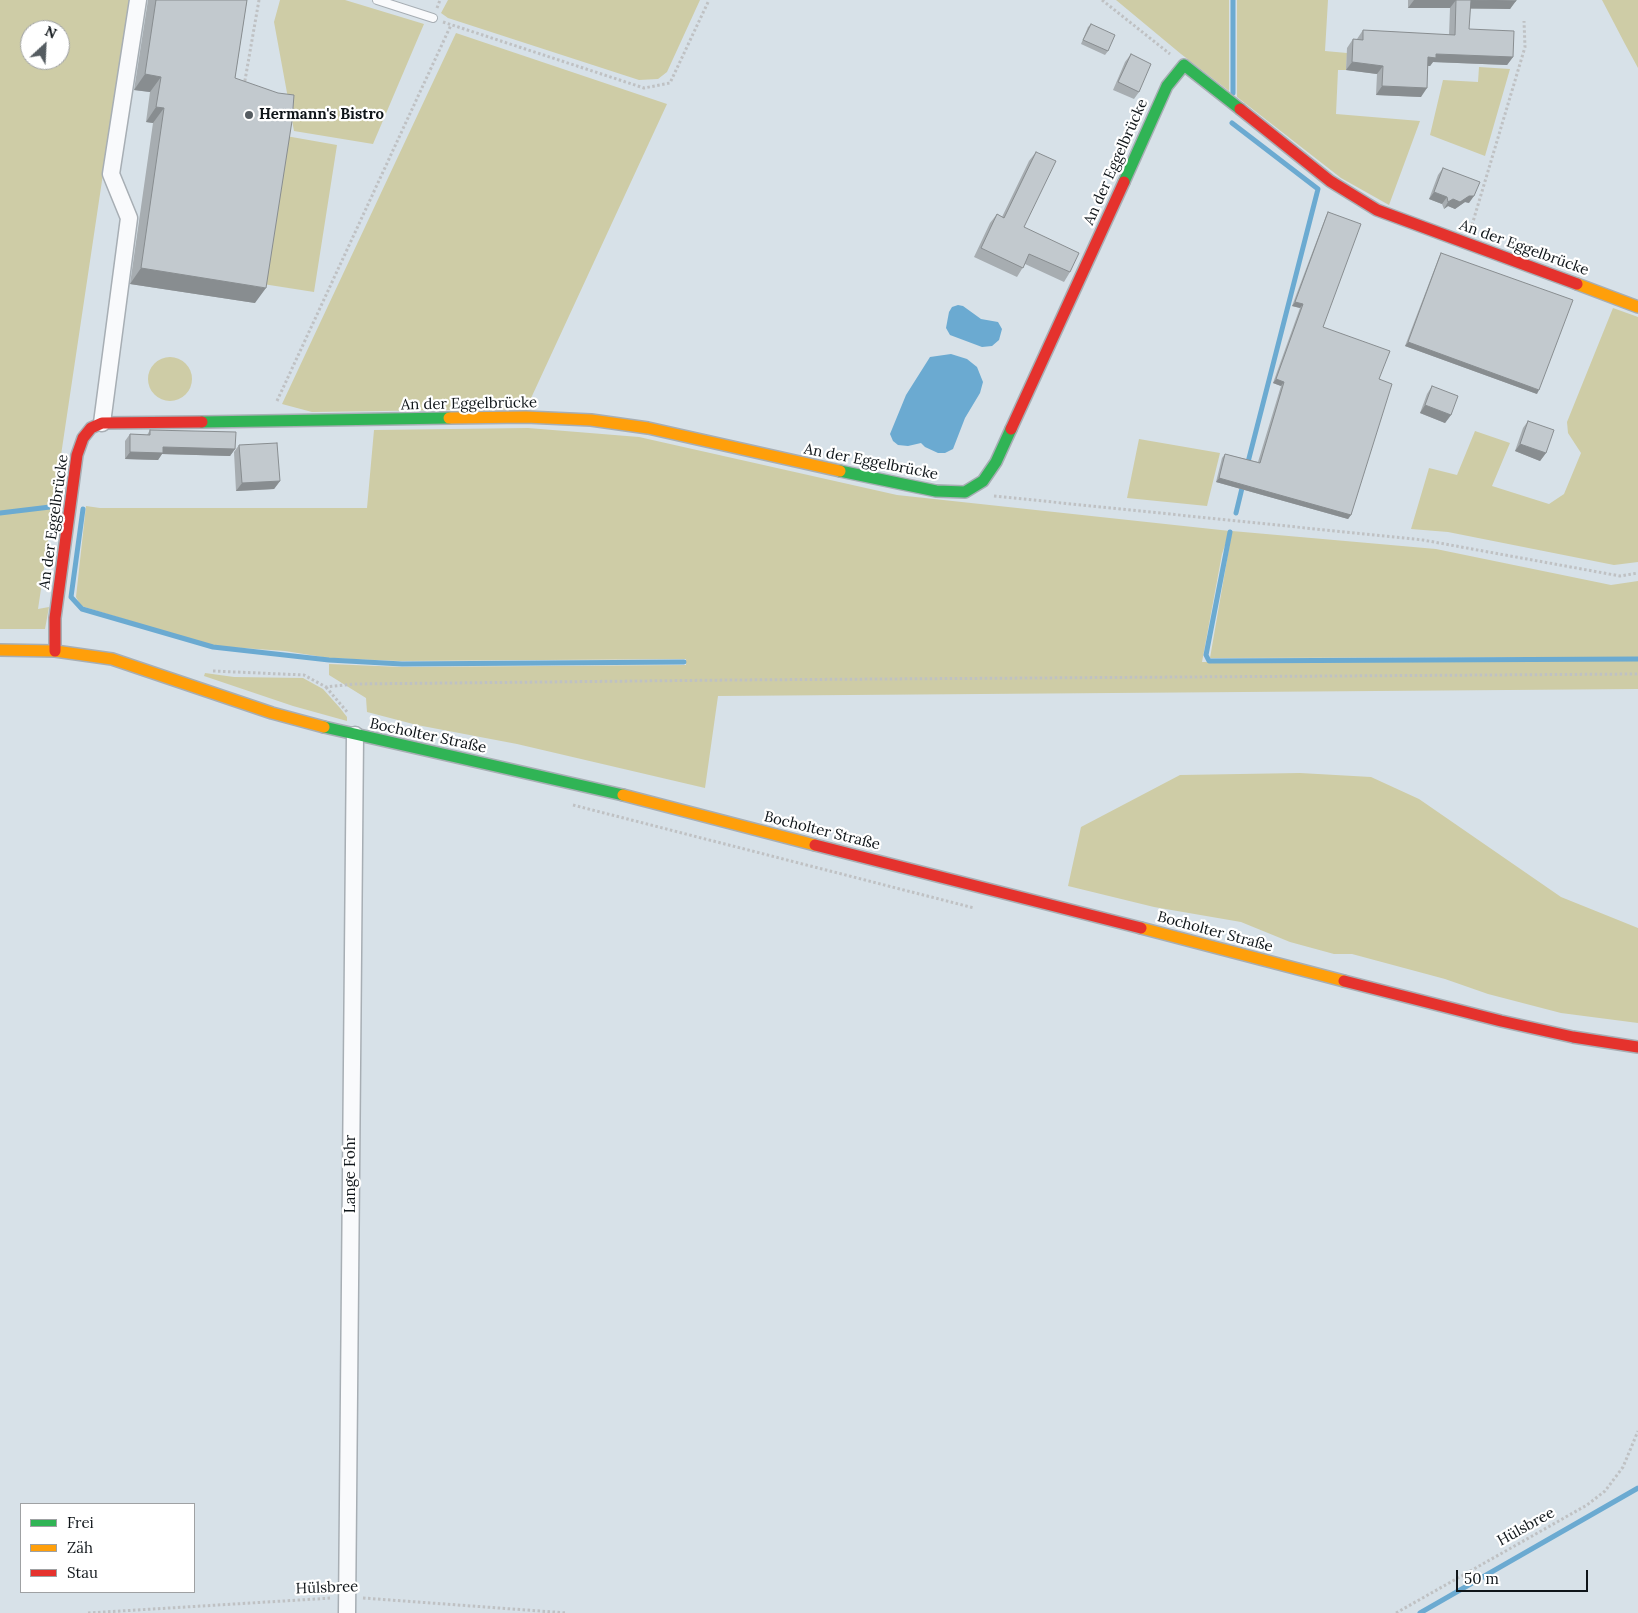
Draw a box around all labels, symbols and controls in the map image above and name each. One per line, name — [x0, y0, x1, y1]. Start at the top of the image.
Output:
north arrow — [20, 20, 70, 70]
text: N — [42, 22, 60, 43]
street label: An der Eggelbrücke — [1080, 96, 1152, 228]
place label: Hermann's Bistro — [259, 106, 384, 124]
marker: Hermann's Bistro — [243, 109, 255, 121]
street label: An der Eggelbrücke — [1457, 216, 1591, 280]
street label: An der Eggelbrücke — [401, 394, 537, 414]
street label: An der Eggelbrücke — [802, 440, 940, 484]
street label: An der Eggelbrücke — [36, 453, 72, 591]
street label: Bocholter Straße — [368, 715, 488, 757]
street label: Bocholter Straße — [762, 808, 882, 854]
street label: Bocholter Straße — [1155, 908, 1275, 956]
street label: Lange Fohr — [342, 1135, 360, 1213]
legend — [20, 1503, 195, 1593]
street label: Hülsbree — [1494, 1504, 1558, 1550]
text: Frei — [67, 1513, 94, 1532]
text: Zäh — [67, 1538, 93, 1557]
scale bar — [1458, 1560, 1590, 1592]
text: Stau — [67, 1563, 98, 1582]
text: 50 m — [1464, 1569, 1499, 1588]
street label: Hülsbree — [295, 1578, 359, 1598]

